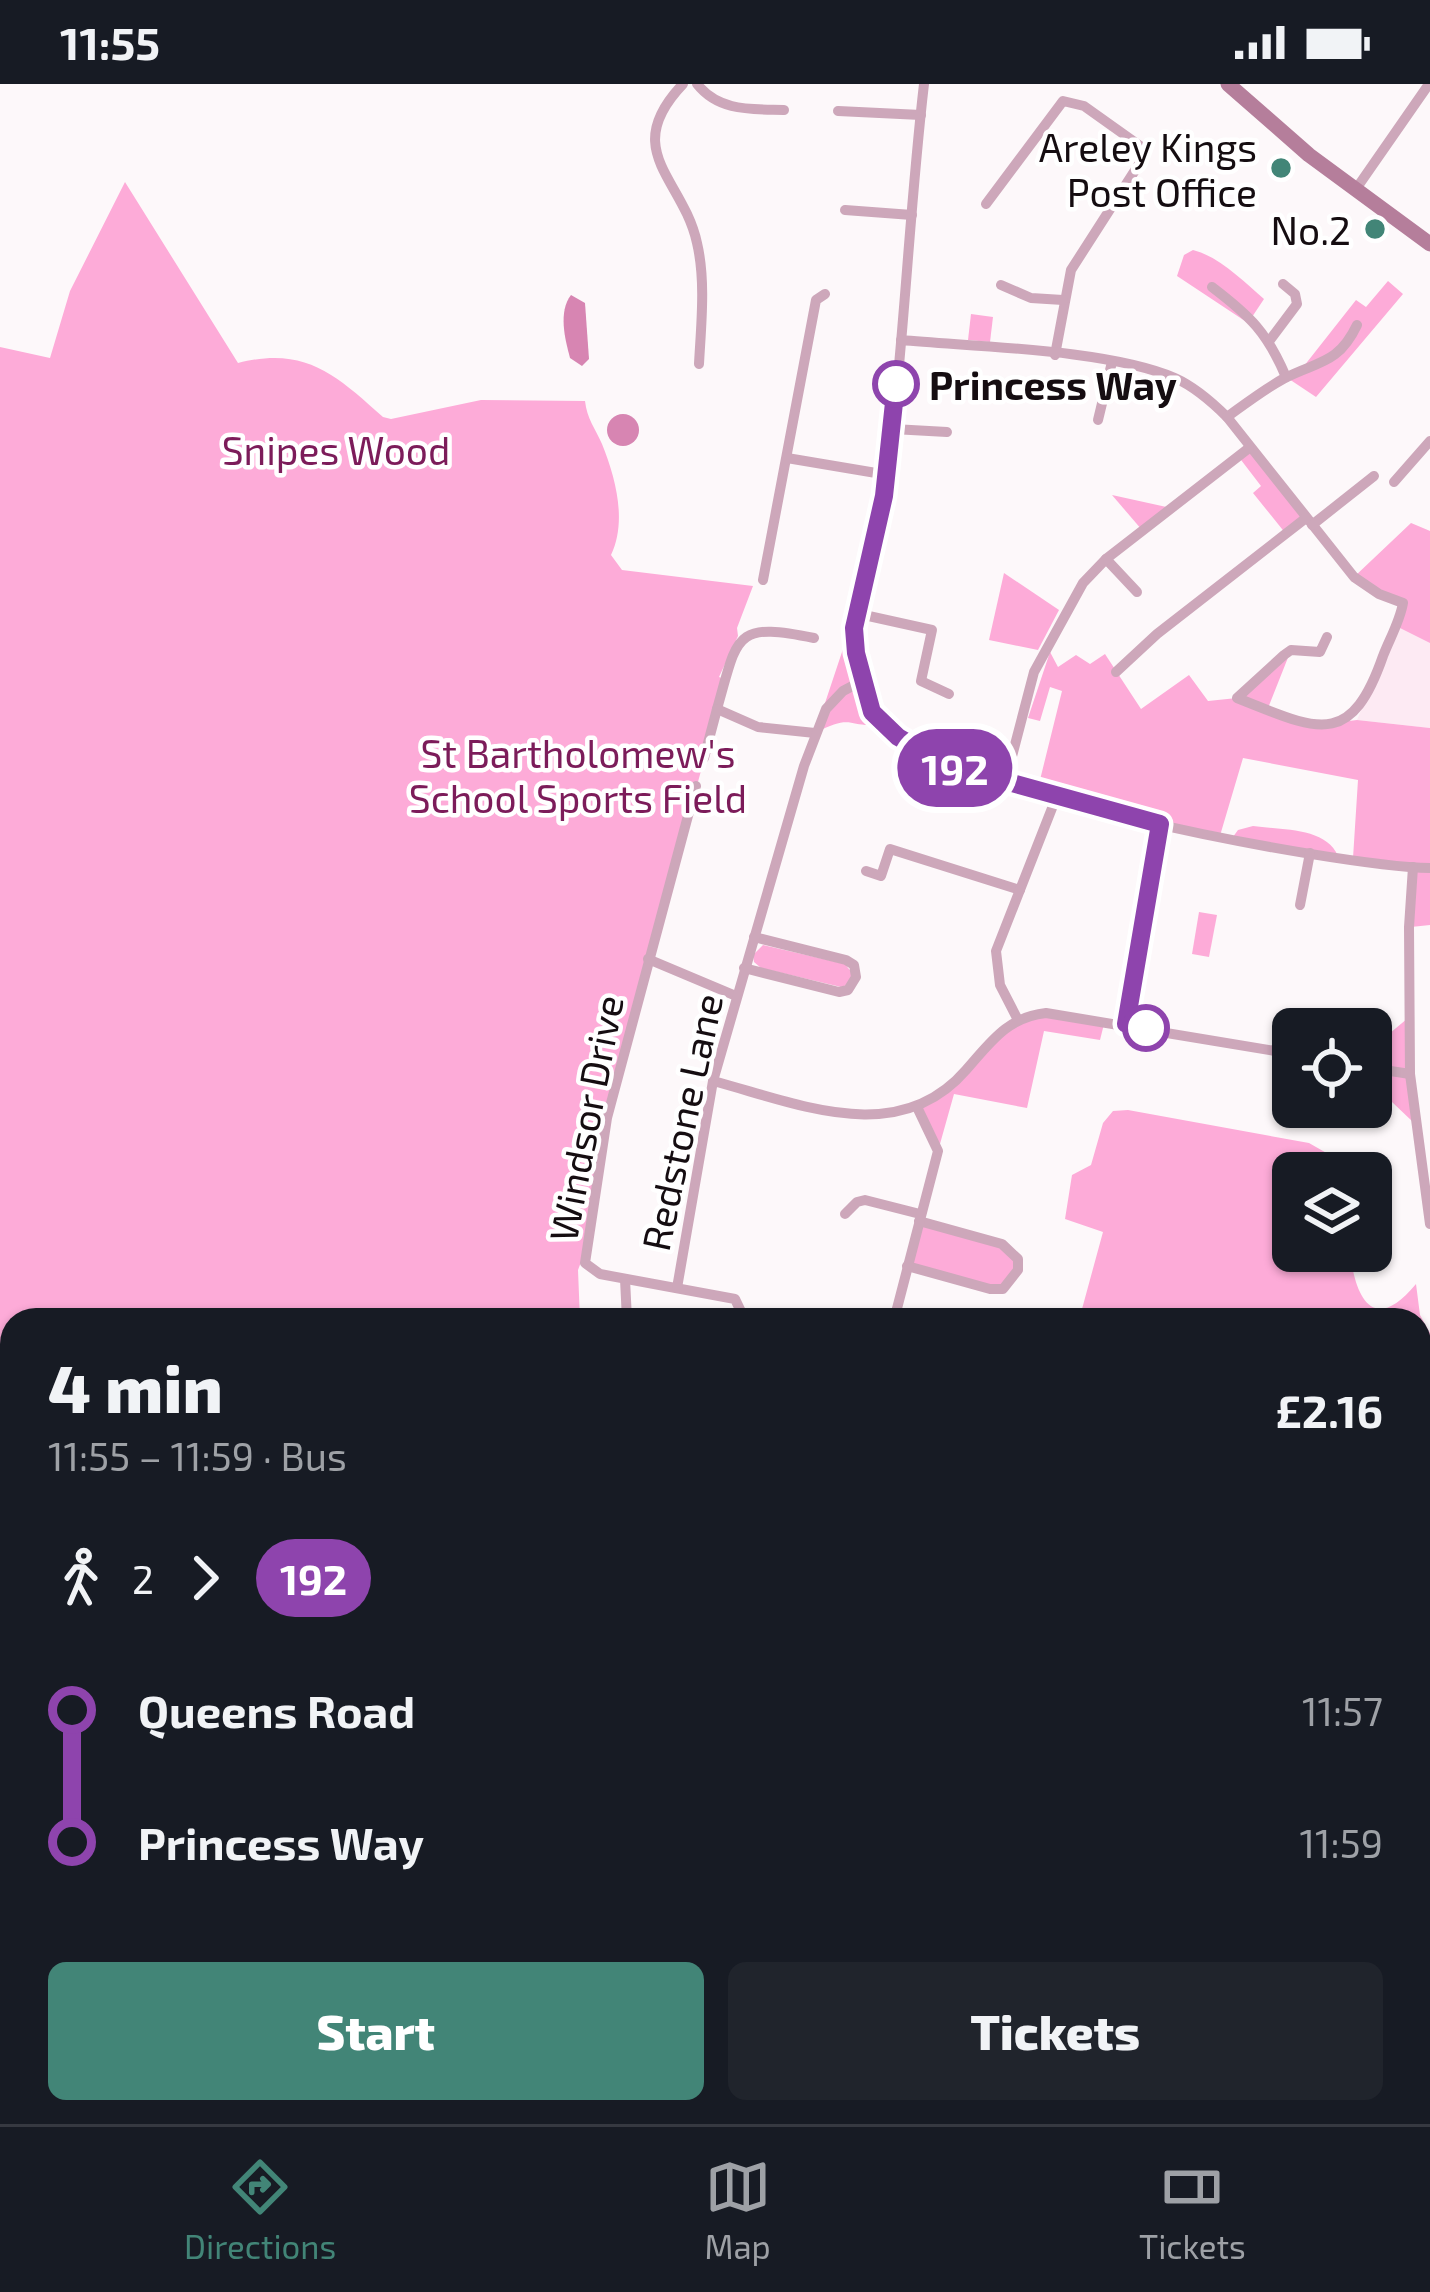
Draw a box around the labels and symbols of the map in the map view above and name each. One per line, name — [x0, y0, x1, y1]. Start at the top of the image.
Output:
place label: Areley Kings Post Office — [1039, 123, 1257, 215]
marker: Areley Kings Post Office — [1268, 155, 1294, 181]
place label: No.2 — [1271, 206, 1351, 253]
marker: No.2 — [1362, 216, 1388, 242]
place label: Princess Way — [929, 361, 1177, 409]
marker: Princess Way — [874, 362, 918, 406]
park label: Snipes Wood — [222, 426, 450, 473]
park label: St Bartholomew's School Sports Field — [409, 729, 747, 821]
line badge: 192 — [886, 729, 1024, 807]
street label: Redstone Lane — [631, 989, 731, 1255]
street label: Windsor Drive — [538, 991, 632, 1245]
unlabelled marker — [1124, 1006, 1168, 1050]

